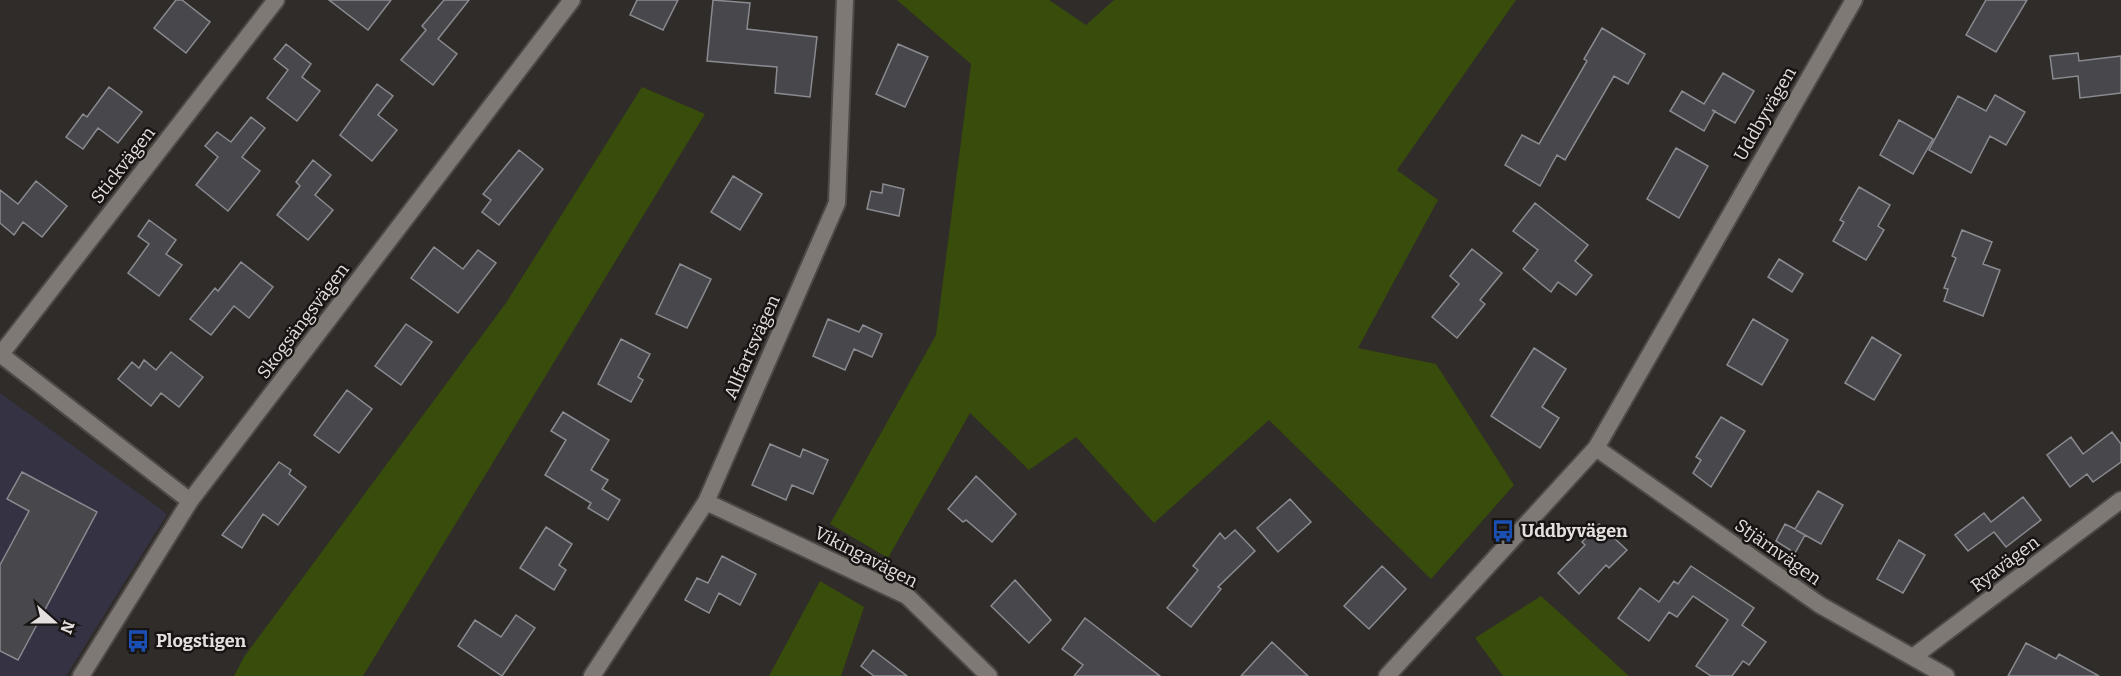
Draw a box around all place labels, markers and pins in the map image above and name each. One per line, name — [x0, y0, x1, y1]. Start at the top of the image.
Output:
bus stop icon: Uddbyvägen — [1490, 518, 1516, 544]
place label: Uddbyvägen — [1521, 520, 1628, 542]
bus stop icon: Plogstigen — [125, 628, 151, 654]
place label: Plogstigen — [156, 630, 247, 652]

